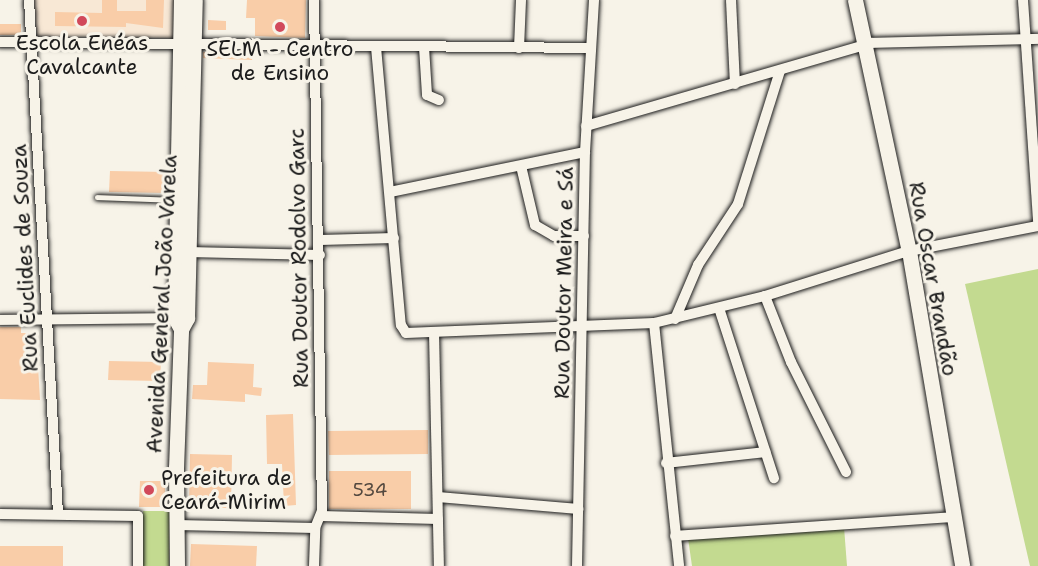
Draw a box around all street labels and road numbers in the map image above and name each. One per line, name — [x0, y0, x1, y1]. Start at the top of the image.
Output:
street label: Rua Doutor Rodolvo Garc — [284, 128, 314, 388]
street label: Rua Euclides de Souza — [6, 144, 44, 372]
street label: Avenida General João Varela — [142, 154, 182, 454]
street label: Rua Doutor Meira e Sá — [549, 167, 579, 399]
street label: Rua Oscar Brandão — [904, 180, 962, 378]

